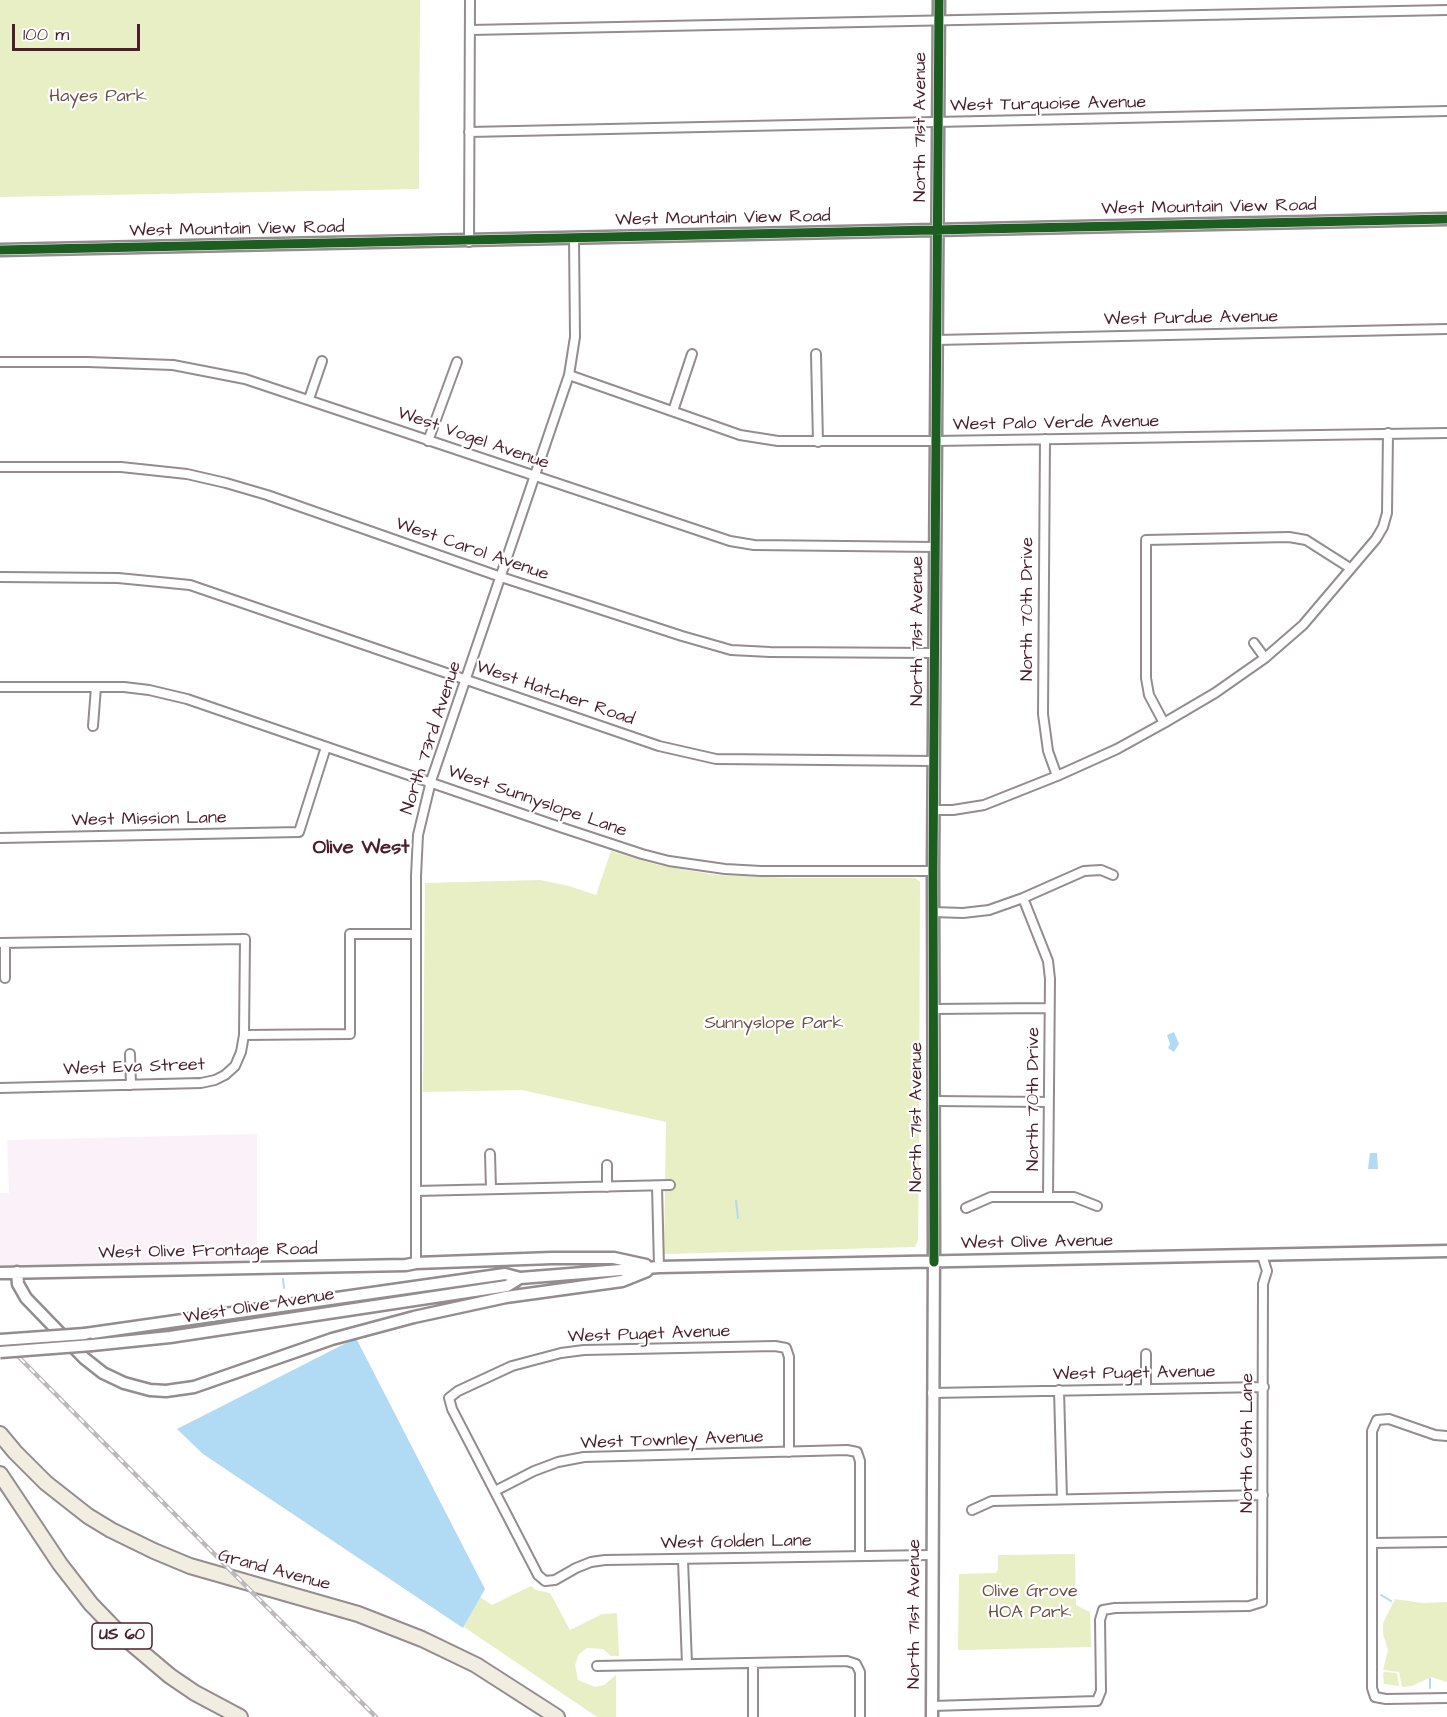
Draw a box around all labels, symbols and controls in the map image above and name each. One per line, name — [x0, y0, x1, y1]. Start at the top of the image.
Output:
scale bar — [15, 12, 142, 50]
text: 100 m — [23, 22, 69, 47]
street label: North 71st Avenue — [910, 52, 932, 202]
park label: Hayes Park — [49, 86, 147, 108]
street label: West Turquoise Avenue — [950, 92, 1146, 118]
street label: West Mountain View Road — [1101, 195, 1317, 221]
street label: West Mountain View Road — [615, 206, 831, 232]
street label: West Mountain View Road — [129, 217, 345, 243]
street label: West Purdue Avenue — [1104, 307, 1278, 331]
street label: West Vogel Avenue — [394, 403, 552, 475]
street label: West Palo Verde Avenue — [953, 411, 1159, 437]
street label: West Carol Avenue — [393, 514, 551, 586]
street label: North 70th Drive — [1017, 537, 1039, 681]
street label: North 71st Avenue — [907, 556, 929, 706]
street label: West Hatcher Road — [473, 657, 637, 731]
street label: North 73rd Avenue — [397, 659, 467, 817]
street label: West Sunnyslope Lane — [445, 761, 629, 843]
street label: West Mission Lane — [71, 808, 227, 832]
district label: Olive West — [313, 837, 409, 861]
park label: Sunnyslope Park — [704, 1013, 844, 1035]
street label: North 70th Drive — [1023, 1027, 1045, 1171]
street label: North 71st Avenue — [906, 1042, 928, 1192]
street label: West Eva Street — [63, 1055, 205, 1081]
street label: West Olive Avenue — [961, 1231, 1113, 1255]
street label: West Olive Frontage Road — [98, 1239, 318, 1265]
street label: West Olive Avenue — [182, 1284, 336, 1330]
street label: West Puget Avenue — [567, 1321, 731, 1349]
street label: West Puget Avenue — [1052, 1362, 1216, 1386]
street label: North 69th Lane — [1237, 1373, 1259, 1513]
street label: West Townley Avenue — [580, 1427, 764, 1455]
street label: West Golden Lane — [660, 1531, 812, 1555]
street label: North 71st Avenue — [904, 1539, 926, 1689]
street label: Grand Avenue — [215, 1546, 333, 1596]
park label: Olive Grove HOA Park — [982, 1581, 1078, 1624]
road number: US 60 — [92, 1623, 152, 1649]

